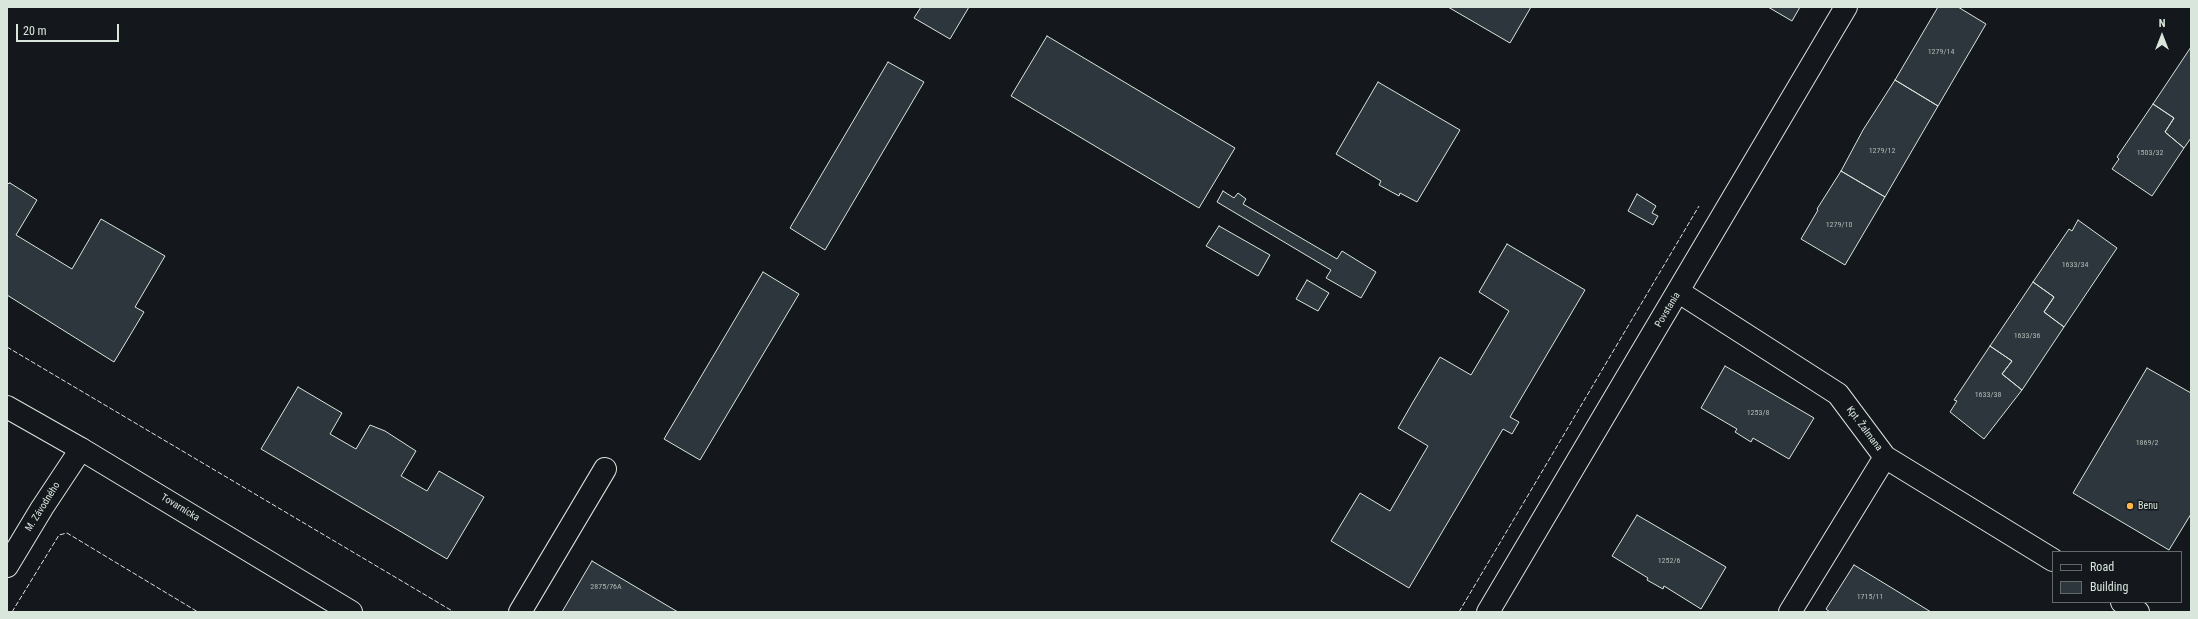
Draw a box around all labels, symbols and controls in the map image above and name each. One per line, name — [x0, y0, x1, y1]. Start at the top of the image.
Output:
scale bar — [18, 16, 121, 42]
north arrow — [2142, 16, 2182, 56]
text: N — [2159, 17, 2165, 30]
text: 20 m — [23, 24, 47, 38]
house number: 1279/14 — [1928, 47, 1954, 57]
house number: 1279/12 — [1869, 146, 1895, 156]
house number: 1503/32 — [2137, 148, 2163, 158]
house number: 1279/10 — [1826, 220, 1852, 230]
house number: 1633/34 — [2062, 260, 2088, 270]
street label: Povstania — [1653, 290, 1683, 330]
house number: 1633/36 — [2014, 331, 2040, 341]
house number: 1633/38 — [1975, 390, 2001, 400]
street label: Kpt. Žalmana — [1843, 404, 1885, 454]
house number: 1253/8 — [1747, 408, 1769, 418]
house number: 1869/2 — [2136, 438, 2158, 448]
street label: M. Závodného — [23, 480, 63, 534]
street label: Tovarnícka — [159, 492, 201, 524]
place label: Benu — [2138, 500, 2158, 512]
marker: Benu — [2125, 501, 2135, 511]
legend — [2052, 551, 2182, 603]
house number: 1252/6 — [1658, 556, 1680, 566]
text: Road — [2090, 560, 2114, 574]
text: Building — [2090, 580, 2128, 594]
house number: 2875/76A — [590, 582, 622, 592]
house number: 1715/11 — [1857, 592, 1883, 602]

